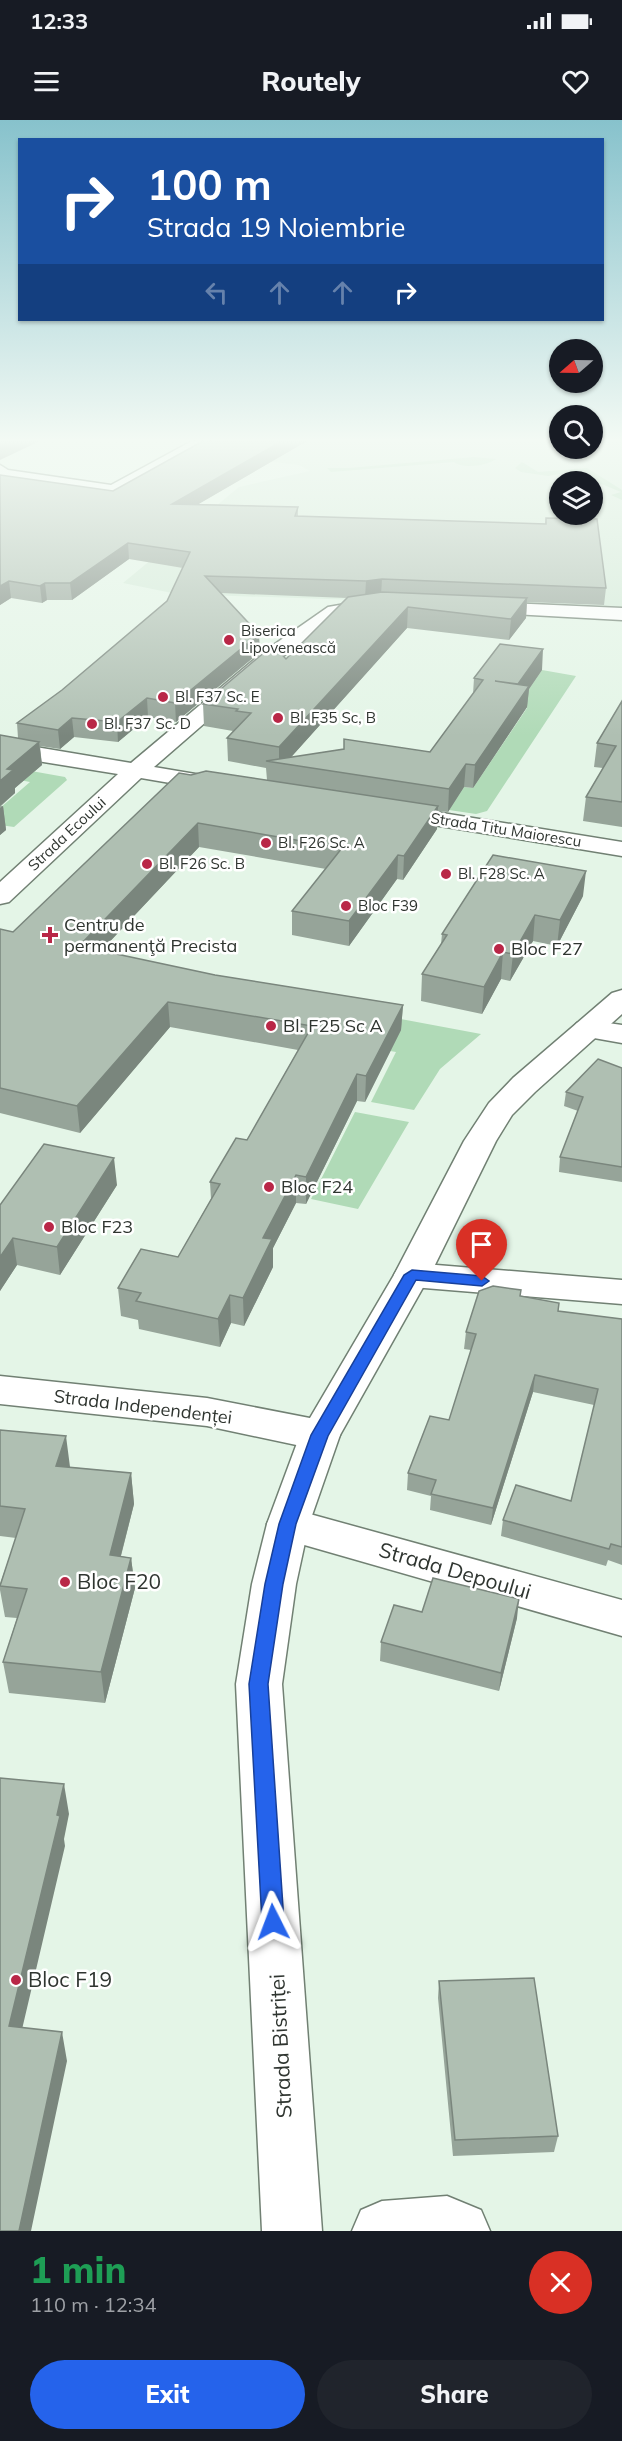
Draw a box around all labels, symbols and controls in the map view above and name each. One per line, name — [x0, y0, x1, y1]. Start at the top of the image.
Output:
text: 12:33 — [30, 7, 88, 35]
text: Routely — [261, 64, 361, 98]
icon: menu — [30, 65, 63, 98]
icon: heart — [559, 65, 592, 98]
text: 100 m — [147, 158, 272, 211]
icon: right — [48, 162, 126, 240]
text: Strada 19 Noiembrie — [147, 210, 406, 244]
icon: left — [200, 276, 233, 309]
icon: ahead — [263, 276, 296, 309]
icon: ahead — [326, 276, 359, 309]
icon: right — [389, 276, 422, 309]
north arrow — [549, 339, 603, 393]
map controls — [549, 339, 603, 525]
button: search — [549, 405, 603, 459]
button: layers — [549, 471, 603, 525]
place label: Biserica Lipovenească — [241, 621, 336, 657]
marker: Biserica Lipovenească — [222, 633, 236, 647]
place label: Bl. F37 Sc. E — [175, 687, 260, 706]
marker: Bl. F37 Sc. E — [156, 690, 170, 704]
place label: Bl. F35 Sc, B — [290, 708, 376, 727]
marker: Bl. F35 Sc, B — [271, 711, 285, 725]
place label: Bl. F37 Sc. D — [104, 714, 191, 733]
marker: Bl. F37 Sc. D — [85, 717, 99, 731]
street label: Strada Ecoului — [24, 793, 110, 875]
street label: Strada Titu Maiorescu — [429, 808, 583, 851]
place label: Bl. F26 Sc. A — [278, 833, 365, 852]
marker: Bl. F26 Sc. A — [259, 836, 273, 850]
place label: Bl. F26 Sc. B — [159, 854, 245, 873]
marker: Bl. F26 Sc. B — [140, 857, 154, 871]
place label: Bl. F28 Sc. A — [458, 864, 545, 883]
marker: Bl. F28 Sc. A — [439, 867, 453, 881]
place label: Bloc F39 — [358, 896, 418, 915]
marker: Bloc F39 — [339, 899, 353, 913]
place label: Centru de permanenţă Precista — [64, 913, 237, 957]
marker: Centru de permanenţă Precista — [41, 926, 59, 944]
place label: Bloc F27 — [511, 937, 583, 960]
marker: Bloc F27 — [492, 942, 506, 956]
place label: Bl. F25 Sc A — [283, 1014, 383, 1037]
marker: Bl. F25 Sc A — [264, 1019, 278, 1033]
place label: Bloc F24 — [281, 1175, 353, 1198]
marker: Bloc F24 — [262, 1180, 276, 1194]
place label: Bloc F23 — [61, 1215, 133, 1238]
pin — [456, 1219, 507, 1281]
marker: Bloc F23 — [42, 1220, 56, 1234]
icon: arrive — [465, 1228, 498, 1261]
street label: Strada Independenței — [53, 1384, 233, 1429]
street label: Strada Depoului — [376, 1536, 534, 1604]
place label: Bloc F20 — [77, 1568, 161, 1594]
marker: Bloc F20 — [58, 1575, 72, 1589]
position arrow — [241, 1890, 305, 1954]
place label: Bloc F19 — [28, 1966, 112, 1992]
marker: Bloc F19 — [9, 1973, 23, 1987]
street label: Strada Bistriței — [263, 1973, 298, 2119]
text: 1 min — [30, 2247, 126, 2292]
button: close — [529, 2251, 592, 2314]
text: 110 m · 12:34 — [30, 2292, 156, 2317]
button: Exit — [30, 2360, 305, 2429]
button: Share — [317, 2360, 592, 2429]

